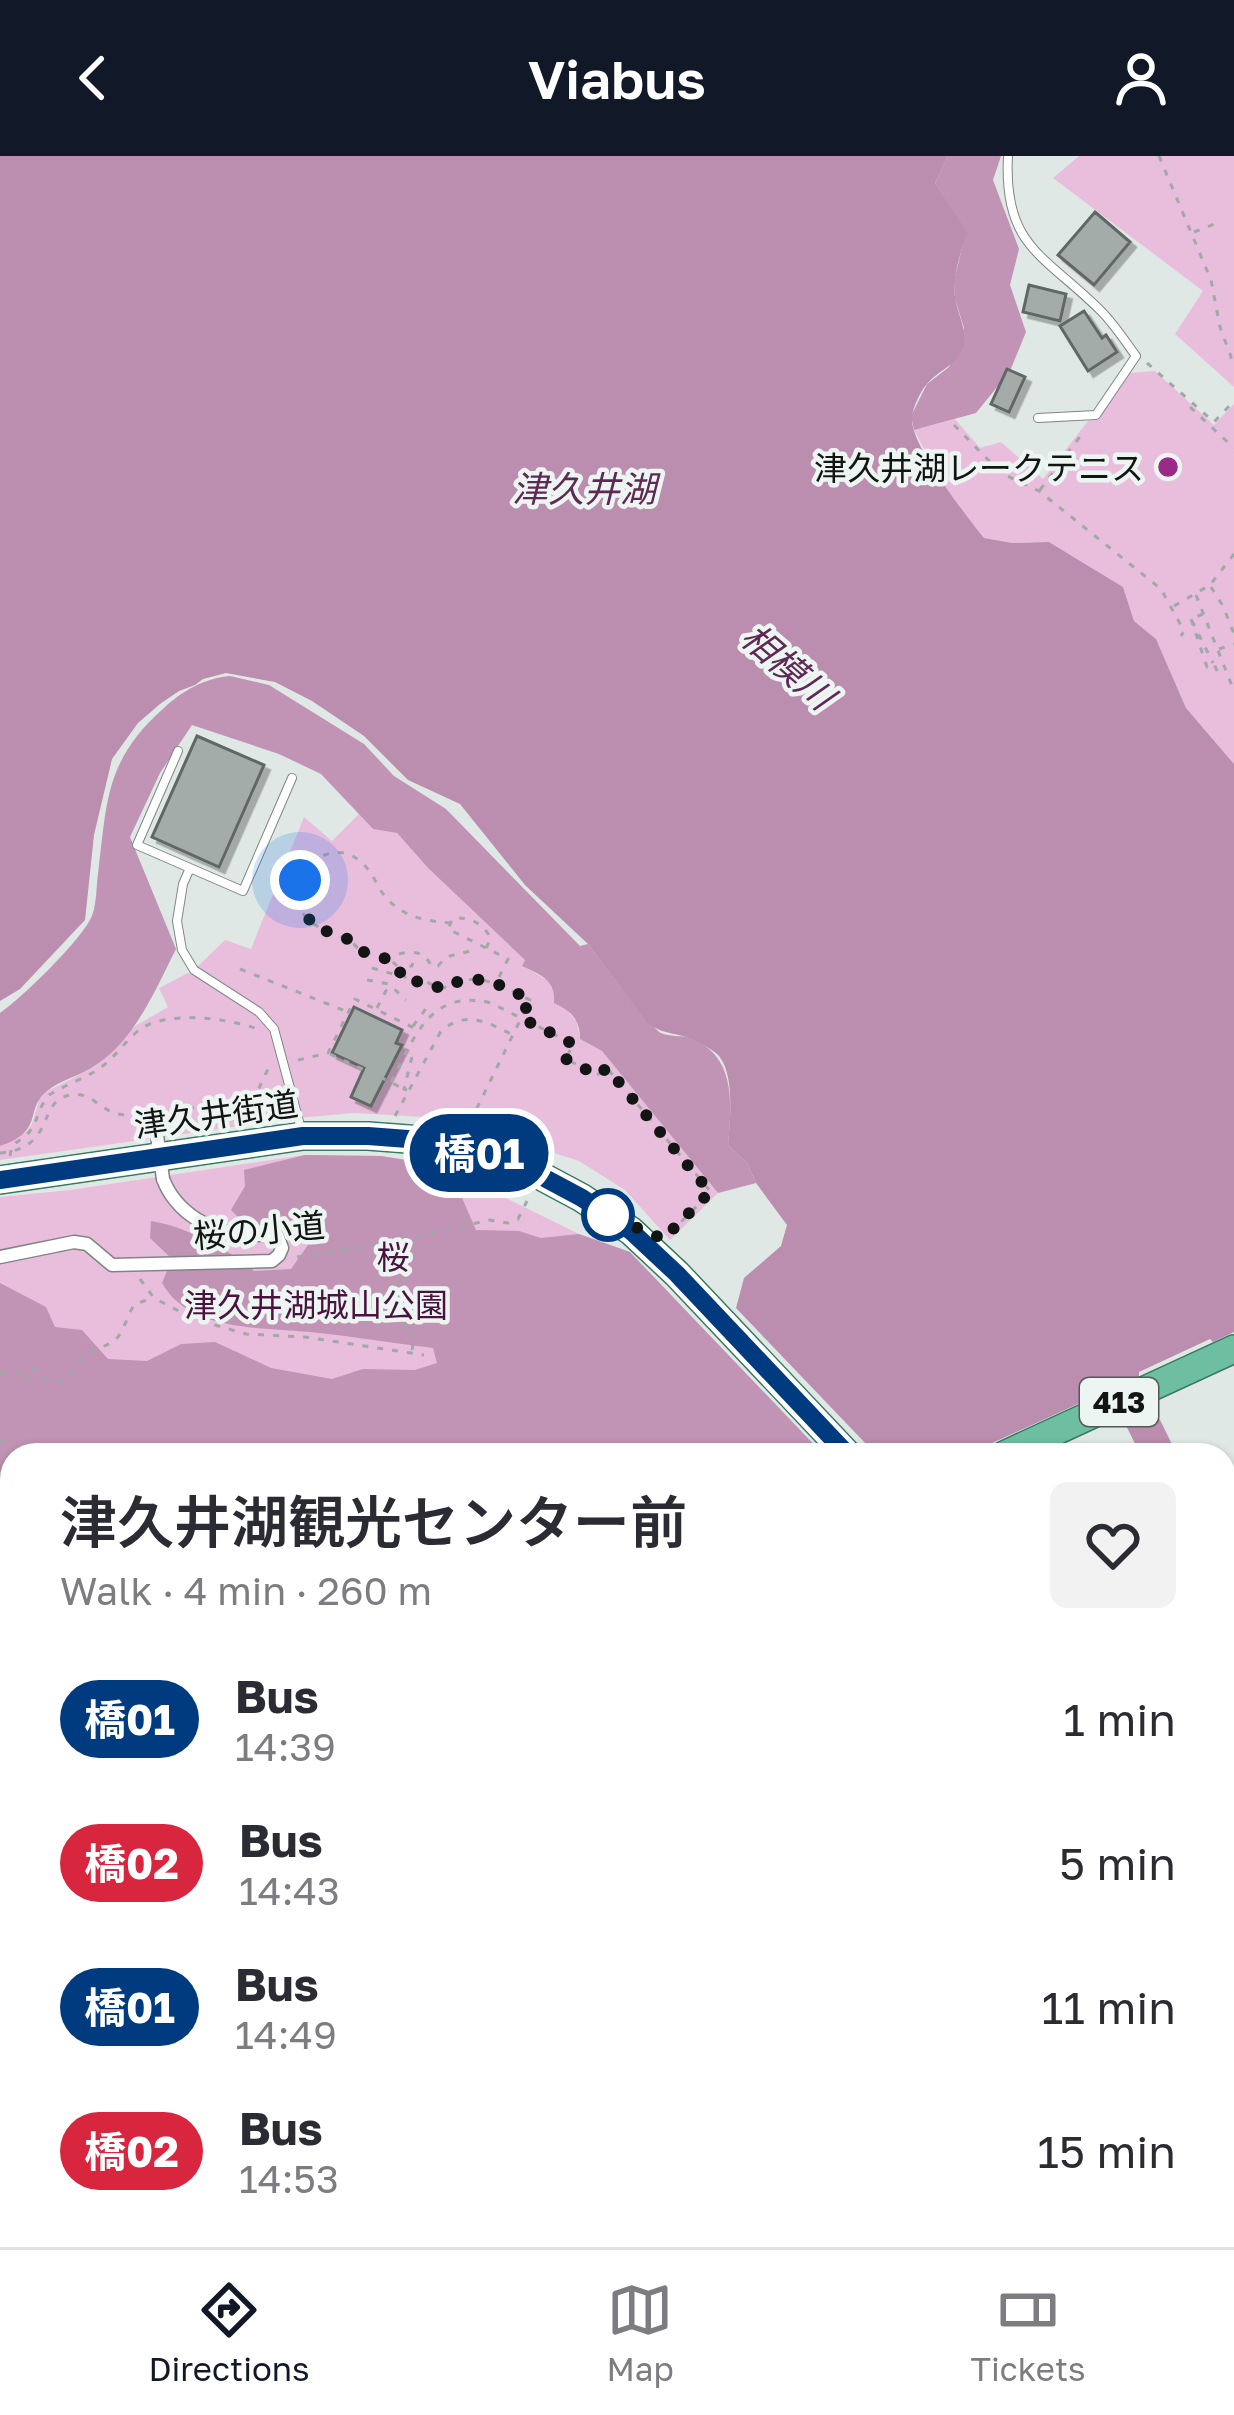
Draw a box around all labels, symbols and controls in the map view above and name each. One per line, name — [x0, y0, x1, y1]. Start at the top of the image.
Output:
icon: back — [60, 45, 126, 111]
icon: person — [1108, 45, 1174, 111]
text: Viabus — [528, 46, 706, 111]
place label: 津久井湖レークテニス — [814, 448, 1144, 487]
marker: 津久井湖レークテニス — [1155, 454, 1181, 480]
water label: 津久井湖 — [512, 467, 661, 510]
water label: 相模川 — [733, 614, 846, 720]
your location — [270, 850, 330, 910]
street label: 津久井街道 — [132, 1083, 300, 1145]
line badge: 橋01 — [410, 1114, 548, 1192]
text: 橋01 — [434, 1128, 524, 1178]
unlabelled marker — [583, 1190, 633, 1240]
street label: 桜の小道 — [192, 1205, 326, 1255]
park label: 桜 — [377, 1237, 410, 1276]
park label: 津久井湖城山公園 — [184, 1285, 448, 1324]
road number: 413 — [1080, 1378, 1158, 1426]
button: heart — [1050, 1482, 1176, 1608]
text: 津久井湖観光センター前 — [60, 1487, 687, 1556]
text: Walk · 4 min · 260 m — [60, 1567, 432, 1614]
text: Bus — [235, 1669, 319, 1723]
text: 1 min — [1063, 1692, 1176, 1746]
text: 橋01 — [84, 1694, 175, 1744]
text: 14:39 — [235, 1723, 336, 1770]
text: Bus — [239, 1813, 323, 1867]
text: 5 min — [1059, 1836, 1176, 1890]
text: 橋02 — [84, 1838, 179, 1888]
text: 14:43 — [239, 1867, 340, 1914]
text: Bus — [235, 1957, 319, 2011]
text: 11 min — [1042, 1980, 1176, 2034]
text: 橋01 — [84, 1982, 175, 2032]
text: 14:49 — [235, 2011, 337, 2058]
text: Bus — [239, 2101, 323, 2155]
text: 15 min — [1037, 2124, 1176, 2178]
text: 橋02 — [84, 2126, 179, 2176]
text: 14:53 — [239, 2155, 339, 2202]
tab: Directions — [148, 2277, 310, 2388]
tab: Map — [606, 2277, 674, 2388]
tab: Tickets — [970, 2277, 1086, 2388]

